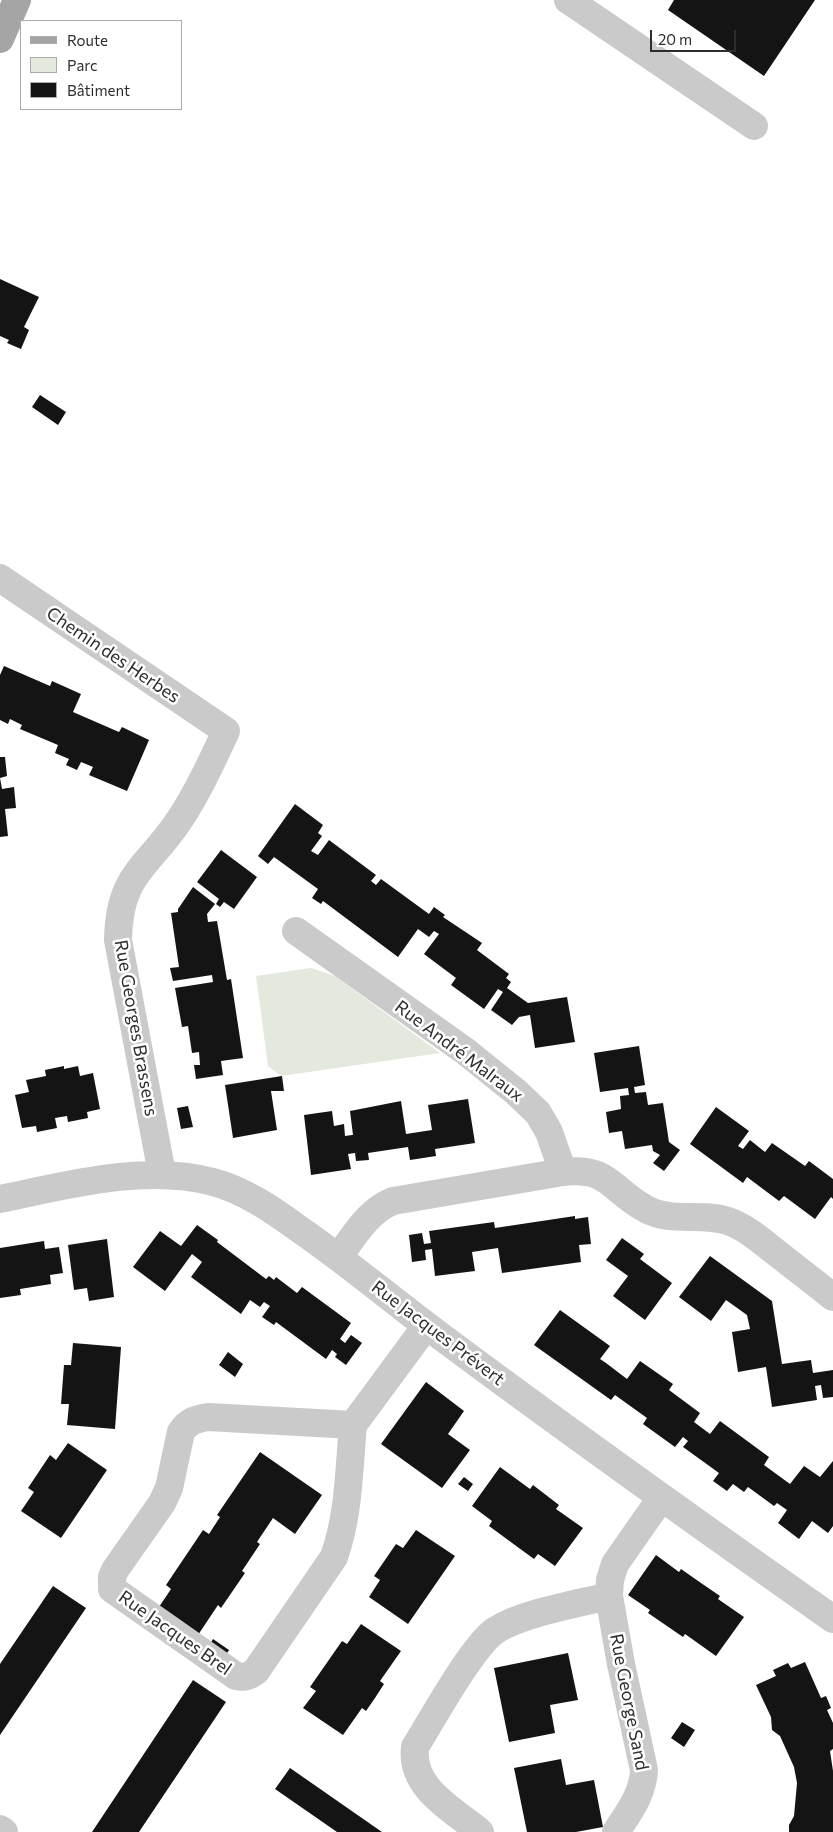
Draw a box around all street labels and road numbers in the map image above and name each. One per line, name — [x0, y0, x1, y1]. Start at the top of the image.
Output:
street label: Chemin des Herbes — [42, 602, 184, 708]
street label: Rue Georges Brassens — [110, 938, 162, 1118]
street label: Rue André Malraux — [391, 996, 527, 1106]
street label: Rue Jacques Prévert — [367, 1276, 509, 1390]
street label: Rue Jacques Brel — [114, 1586, 236, 1680]
street label: Rue George Sand — [605, 1632, 653, 1772]

